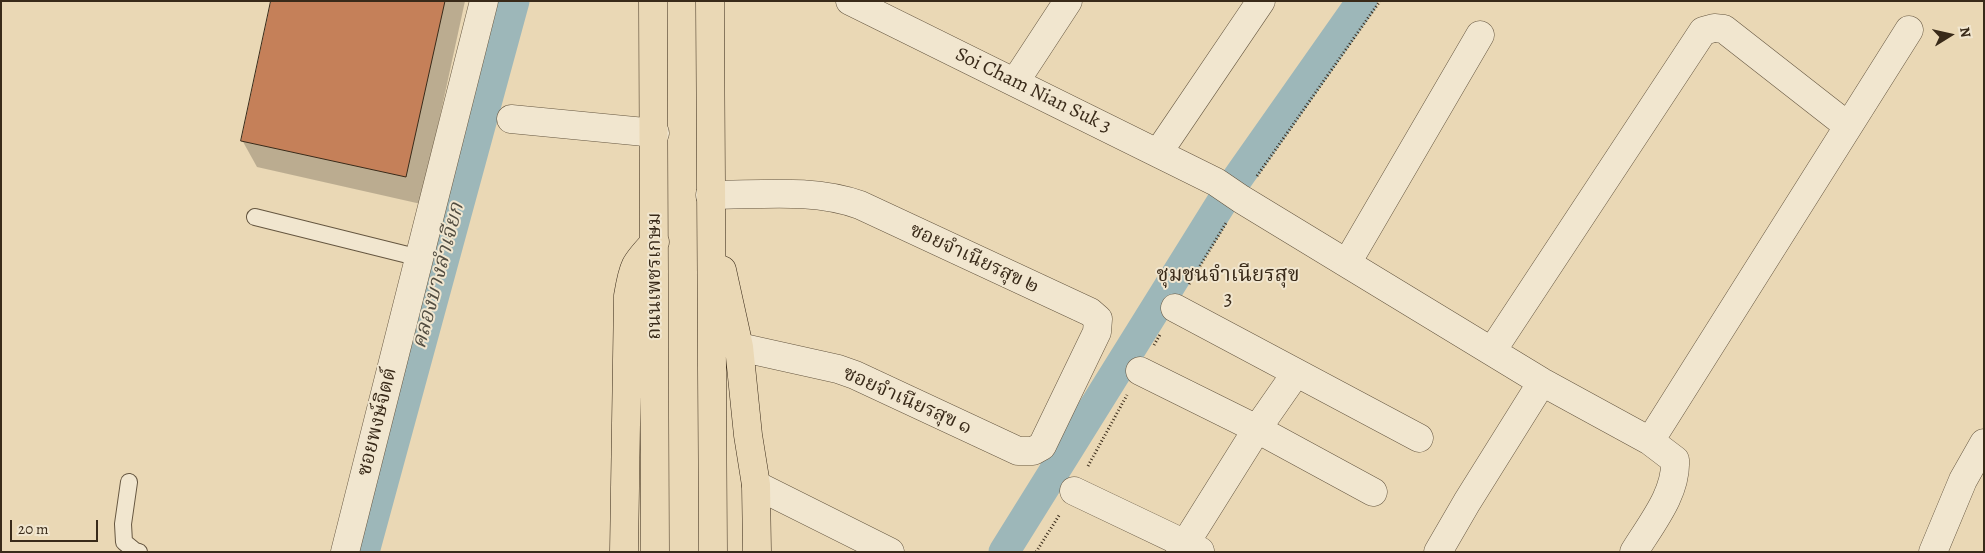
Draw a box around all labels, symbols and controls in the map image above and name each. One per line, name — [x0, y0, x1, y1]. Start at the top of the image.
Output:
north arrow — [1925, 10, 1975, 60]
text: N — [1955, 26, 1976, 39]
street label: Soi Cham Nian Suk 3 — [951, 43, 1115, 139]
water label: คลองบางลำเจียก — [407, 200, 471, 352]
street label: ถนนเพชรเกษม — [643, 212, 667, 340]
street label: ซอยจำเนียรสุข ๒ — [906, 219, 1042, 299]
district label: ชุมชนจำเนียรสุข 3 — [1156, 263, 1300, 313]
street label: ซอยจำเนียรสุข ๑ — [839, 362, 975, 440]
street label: ซอยพงษ์จิตต์ — [353, 365, 403, 479]
scale bar — [12, 510, 100, 542]
text: 20 m — [18, 519, 49, 539]

